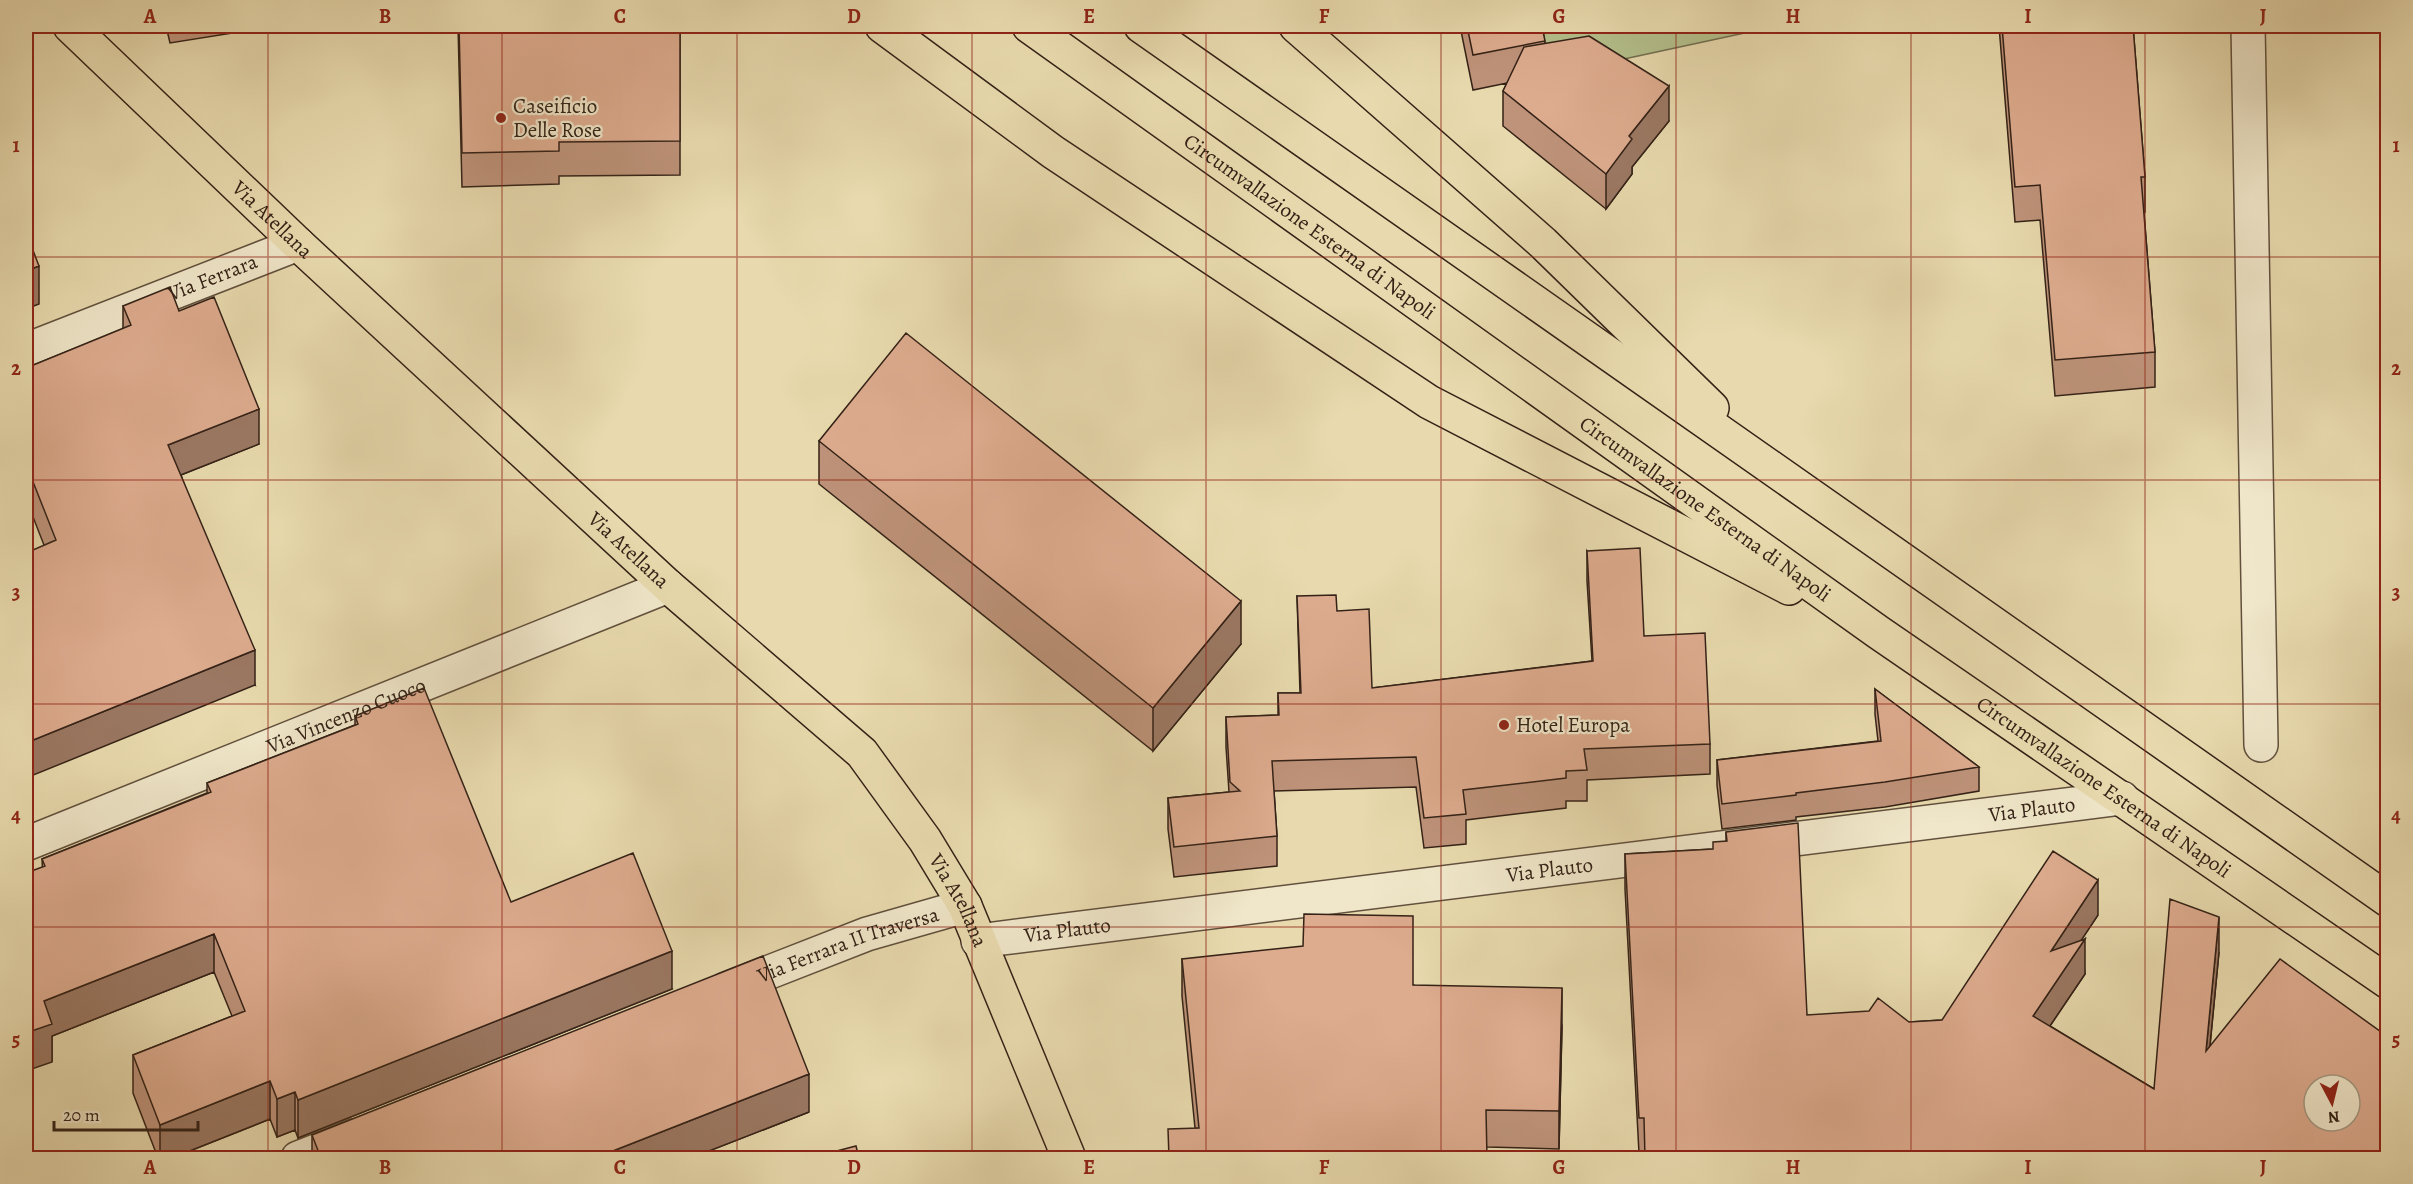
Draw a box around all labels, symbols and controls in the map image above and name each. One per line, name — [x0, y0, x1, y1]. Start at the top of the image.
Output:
text: A — [143, 3, 157, 30]
text: B — [379, 3, 391, 30]
text: C — [614, 3, 626, 30]
text: D — [847, 3, 861, 30]
text: E — [1083, 3, 1095, 30]
text: F — [1319, 3, 1330, 30]
text: G — [1552, 3, 1566, 30]
text: H — [1786, 3, 1801, 30]
text: I — [2024, 3, 2032, 30]
text: J — [2260, 3, 2267, 30]
place label: Caseificio Delle Rose — [513, 92, 602, 144]
marker: Caseificio Delle Rose — [494, 111, 508, 125]
street label: Circumvallazione Esterna di Napoli — [1178, 127, 1441, 326]
text: 1 — [12, 132, 20, 159]
text: 1 — [2392, 132, 2400, 159]
street label: Via Atellana — [225, 173, 319, 265]
street label: Via Ferrara — [162, 247, 262, 308]
text: 2 — [11, 355, 21, 382]
text: 2 — [2391, 355, 2401, 382]
street label: Circumvallazione Esterna di Napoli — [1574, 409, 1837, 608]
street label: Via Atellana — [581, 504, 676, 595]
text: 3 — [12, 579, 20, 606]
text: 3 — [2392, 579, 2400, 606]
street label: Via Vincenzo Cuoco — [261, 671, 430, 760]
street label: Circumvallazione Esterna di Napoli — [1971, 690, 2237, 884]
place label: Hotel Europa — [1516, 711, 1630, 739]
marker: Hotel Europa — [1497, 718, 1511, 732]
street label: Via Plauto — [1986, 790, 2077, 829]
text: 4 — [11, 802, 21, 829]
text: 4 — [2391, 802, 2401, 829]
street label: Via Atellana — [922, 848, 994, 951]
street label: Via Plauto — [1504, 850, 1595, 889]
street label: Via Ferrara II Traversa — [752, 900, 942, 990]
street label: Via Plauto — [1021, 911, 1112, 949]
text: 5 — [12, 1026, 20, 1053]
text: 5 — [2392, 1026, 2400, 1053]
north arrow — [2302, 1073, 2362, 1133]
scale bar — [54, 1094, 198, 1132]
text: 20 m — [63, 1103, 100, 1127]
text: N — [2326, 1105, 2341, 1129]
text: A — [143, 1154, 157, 1181]
text: B — [379, 1154, 391, 1181]
text: C — [614, 1154, 626, 1181]
text: D — [847, 1154, 861, 1181]
text: E — [1083, 1154, 1095, 1181]
text: F — [1319, 1154, 1330, 1181]
text: G — [1552, 1154, 1566, 1181]
text: H — [1786, 1154, 1801, 1181]
text: I — [2024, 1154, 2032, 1181]
text: J — [2260, 1154, 2267, 1181]

